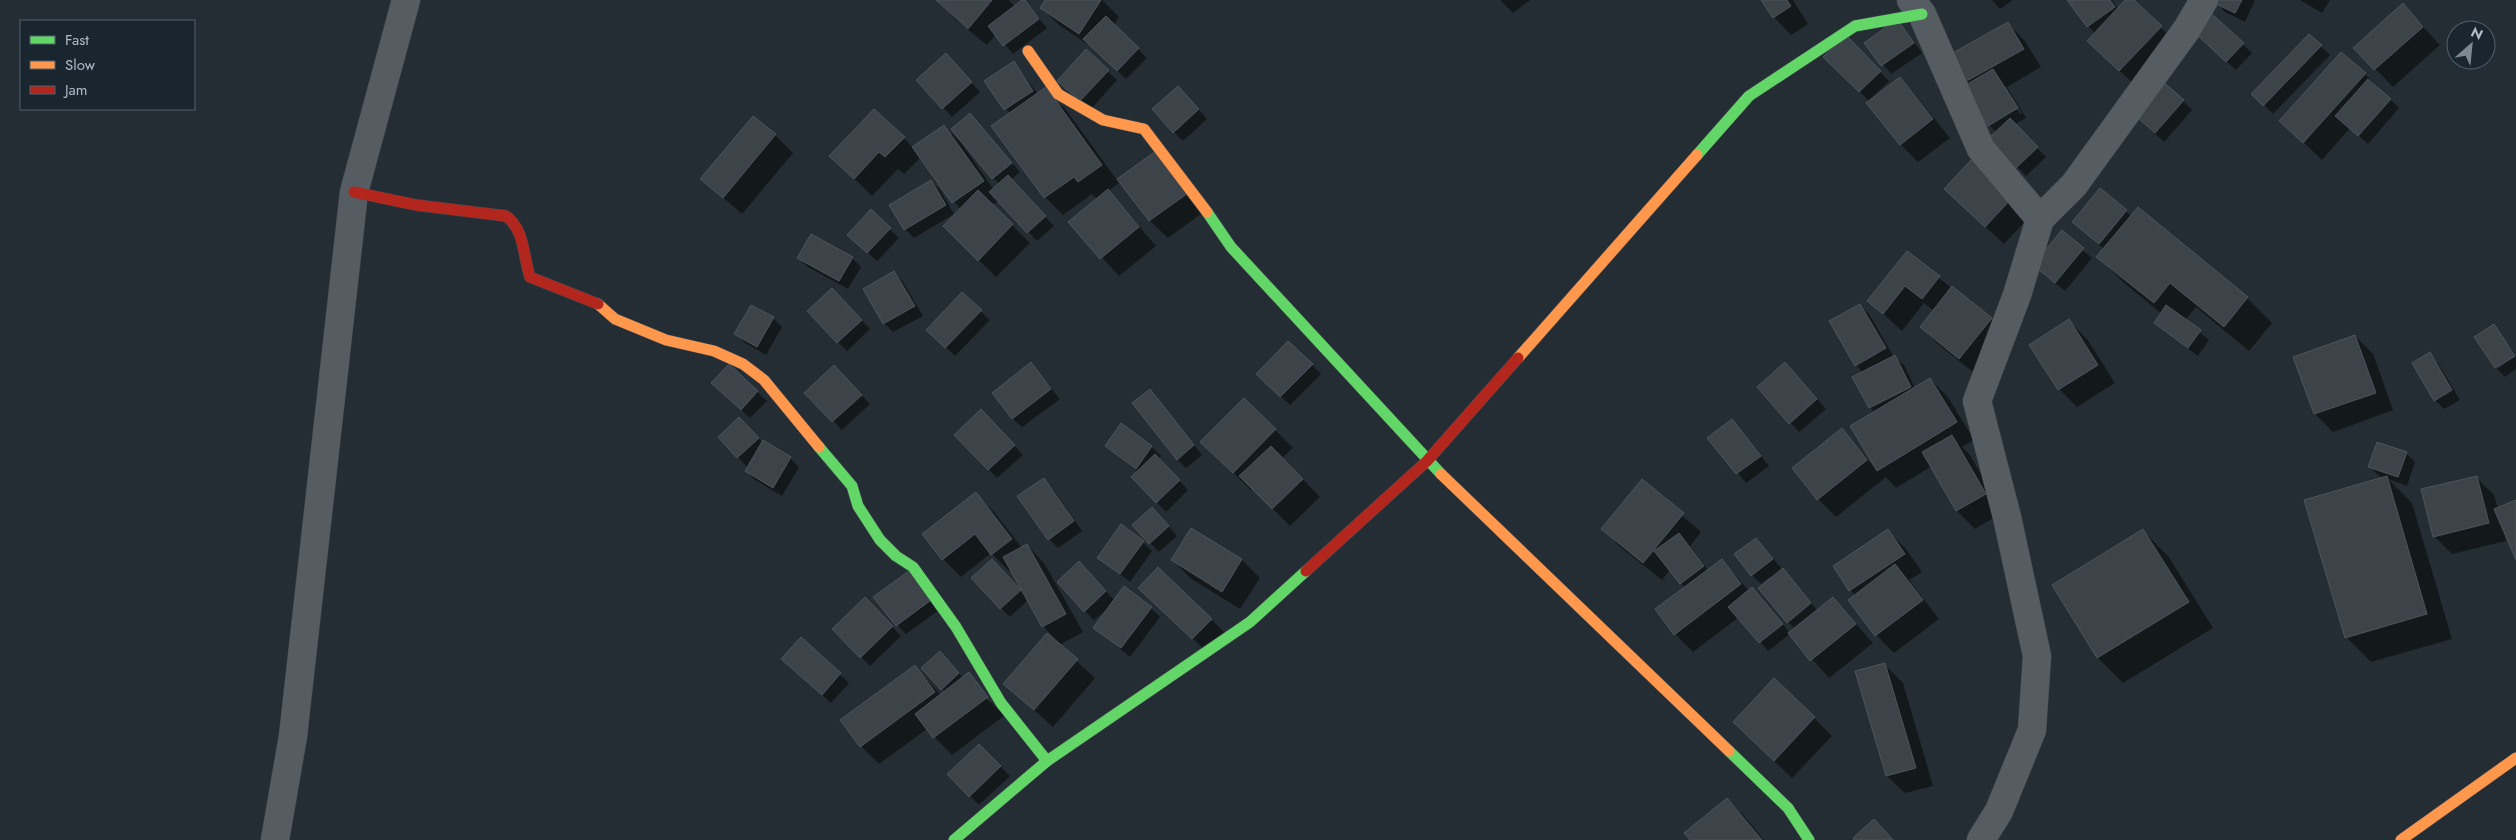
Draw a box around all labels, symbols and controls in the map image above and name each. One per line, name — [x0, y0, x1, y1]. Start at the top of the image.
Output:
legend — [20, 20, 195, 110]
north arrow — [2446, 20, 2496, 70]
text: N — [2467, 22, 2486, 45]
text: Fast — [65, 29, 89, 51]
text: Slow — [65, 54, 96, 76]
text: Jam — [63, 79, 88, 101]

